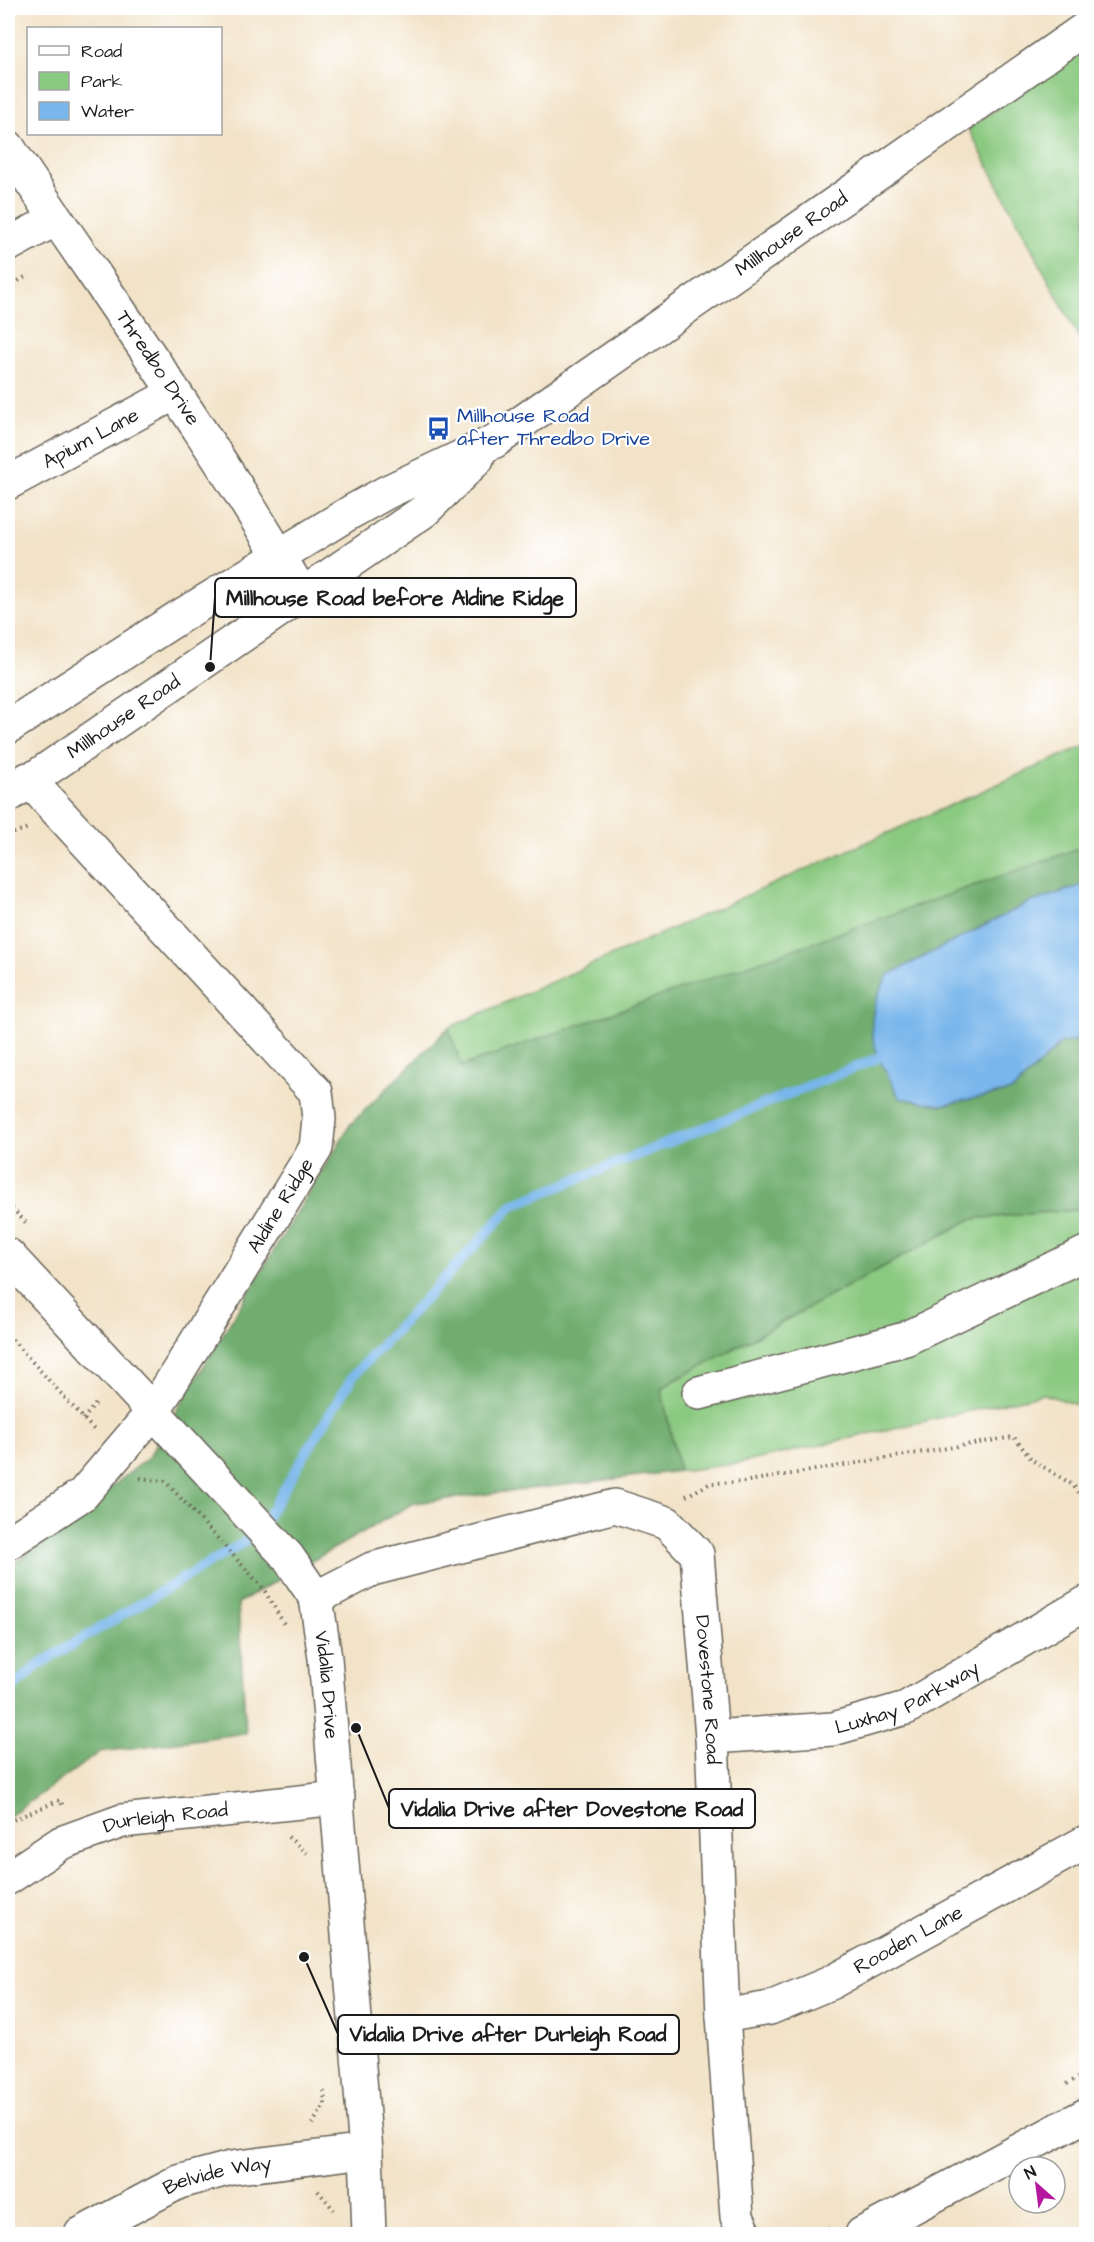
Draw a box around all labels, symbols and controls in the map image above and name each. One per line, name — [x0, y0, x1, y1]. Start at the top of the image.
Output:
legend — [27, 27, 222, 135]
text: Road — [81, 39, 122, 64]
text: Park — [81, 69, 123, 94]
text: Water — [81, 99, 134, 124]
street label: Millhouse Road — [729, 185, 853, 283]
street label: Thredbo Drive — [109, 305, 207, 431]
street label: Apium Lane — [38, 401, 144, 476]
place label: Millhouse Road after Thredbo Drive — [457, 402, 650, 453]
bus stop icon: Millhouse Road after Thredbo Drive — [426, 415, 452, 441]
callout: Millhouse Road before Aldine Ridge — [215, 578, 576, 617]
text: Millhouse Road before Aldine Ridge — [226, 584, 565, 615]
street label: Millhouse Road — [61, 668, 186, 766]
street label: Aldine Ridge — [240, 1153, 321, 1258]
street label: Dovestone Road — [688, 1614, 727, 1765]
street label: Vidalia Drive — [307, 1629, 346, 1740]
street label: Luxhay Parkway — [832, 1654, 985, 1742]
callout: Vidalia Drive after Dovestone Road — [389, 1789, 755, 1828]
text: Vidalia Drive after Dovestone Road — [400, 1795, 743, 1824]
street label: Durleigh Road — [99, 1796, 229, 1841]
street label: Rooden Lane — [849, 1898, 968, 1981]
callout: Vidalia Drive after Durleigh Road — [338, 2015, 679, 2054]
text: Vidalia Drive after Durleigh Road — [349, 2020, 667, 2051]
street label: Belvide Way — [158, 2149, 273, 2202]
north arrow — [1007, 2155, 1067, 2215]
text: N — [1021, 2161, 1040, 2185]

